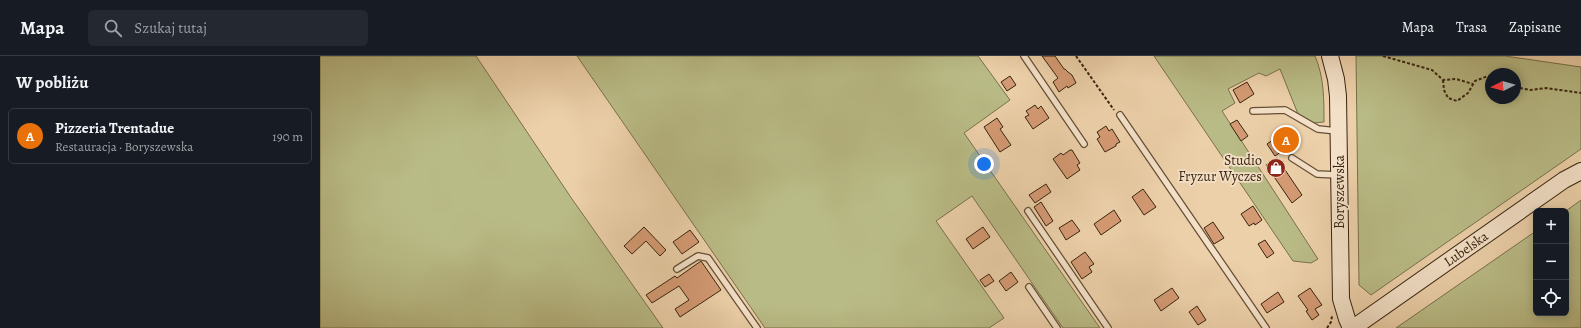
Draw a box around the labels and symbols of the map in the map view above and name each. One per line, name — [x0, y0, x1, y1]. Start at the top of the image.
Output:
north arrow — [1485, 68, 1521, 104]
pin: A — [1273, 125, 1299, 155]
place label: Studio Fryzur Wyczes — [1178, 151, 1262, 186]
your location — [974, 154, 994, 174]
street label: Boryszewska — [1330, 155, 1349, 229]
shop icon: Studio Fryzur Wyczes — [1265, 157, 1287, 179]
street label: Lubelska — [1440, 227, 1492, 271]

